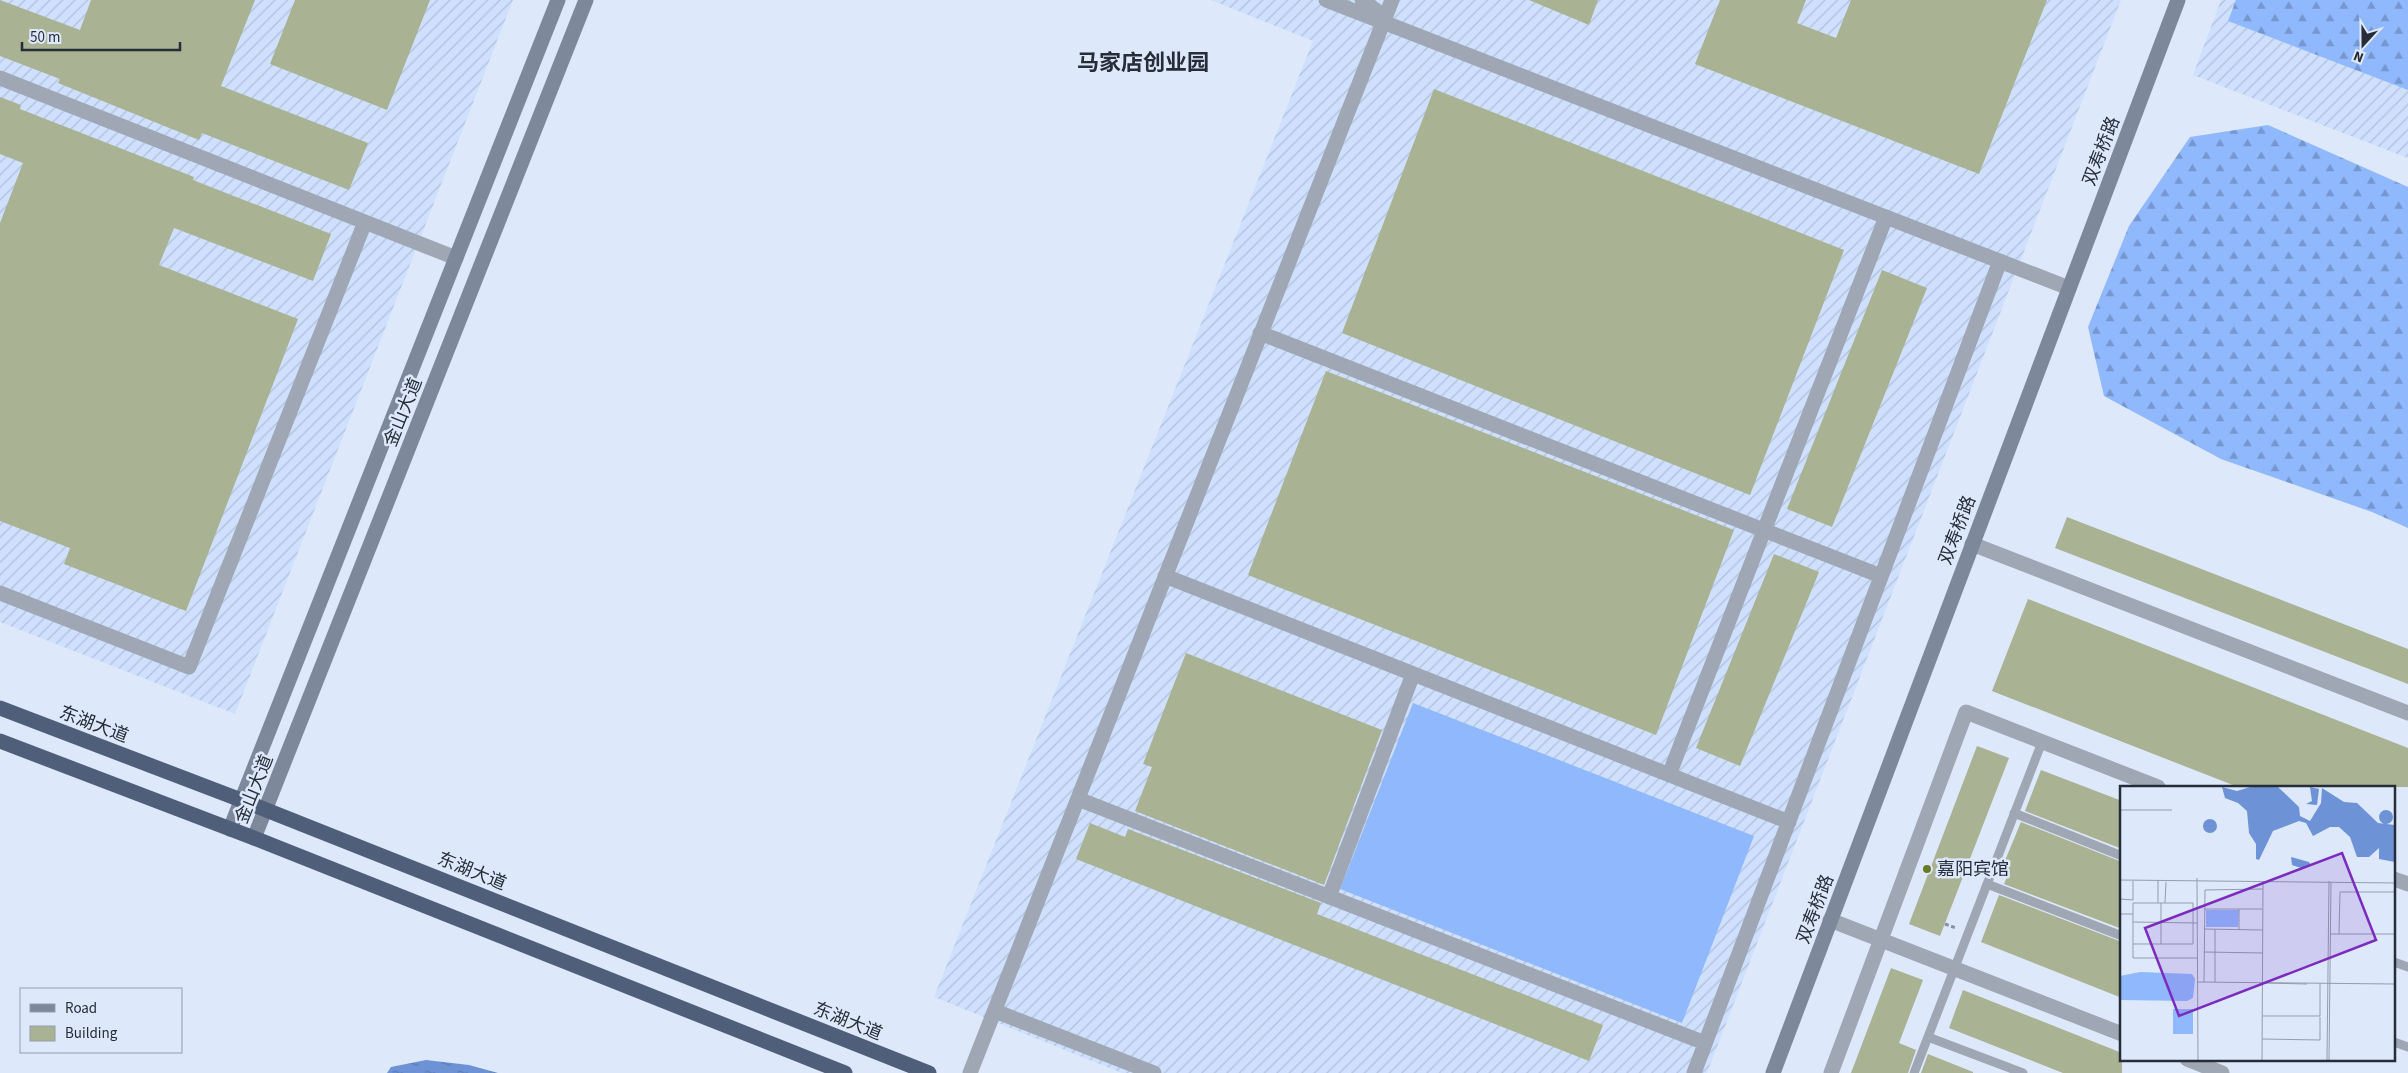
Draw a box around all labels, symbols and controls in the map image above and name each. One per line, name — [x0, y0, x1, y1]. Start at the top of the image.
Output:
scale bar — [22, 20, 180, 52]
north arrow — [2338, 20, 2388, 70]
text: 50 m — [30, 27, 60, 48]
text: N — [2351, 45, 2367, 67]
district label: 马家店创业园 — [1077, 47, 1209, 79]
street label: 双寿桥路 — [2077, 113, 2126, 189]
street label: 金山大道 — [378, 374, 429, 450]
street label: 双寿桥路 — [1933, 492, 1982, 568]
street label: 东湖大道 — [56, 700, 132, 749]
street label: 金山大道 — [229, 751, 280, 827]
inset map — [2120, 786, 2396, 1060]
street label: 东湖大道 — [434, 846, 510, 897]
place label: 嘉阳宾馆 — [1937, 857, 2009, 882]
marker: 嘉阳宾馆 — [1921, 863, 1933, 875]
street label: 双寿桥路 — [1791, 871, 1840, 947]
legend — [20, 988, 182, 1053]
street label: 东湖大道 — [810, 996, 886, 1047]
text: Road — [65, 998, 97, 1019]
text: Building — [65, 1023, 118, 1044]

